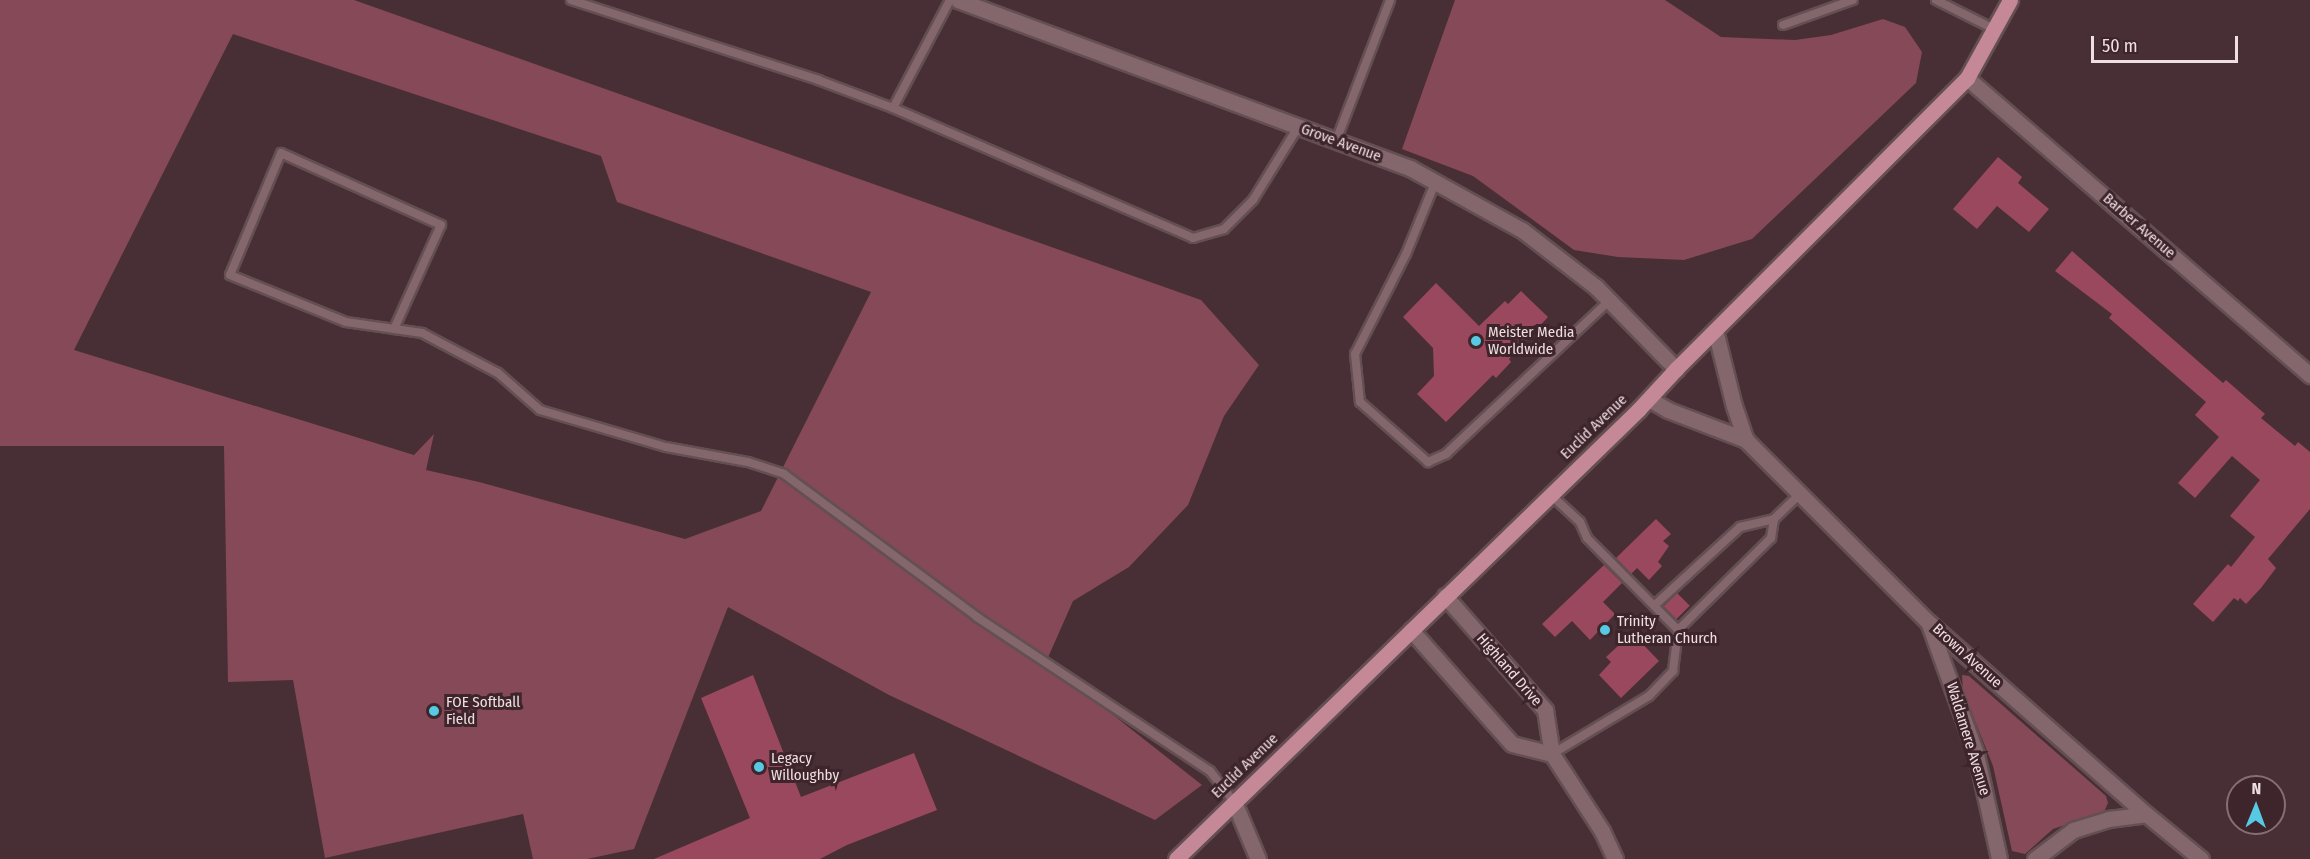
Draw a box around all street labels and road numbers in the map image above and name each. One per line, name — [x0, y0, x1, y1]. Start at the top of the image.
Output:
street label: Grove Avenue — [1299, 120, 1383, 166]
street label: Barber Avenue — [2099, 190, 2179, 262]
street label: Euclid Avenue — [1557, 391, 1631, 463]
street label: Brown Avenue — [1929, 620, 2005, 692]
street label: Highland Drive — [1473, 630, 1545, 710]
street label: Waldamere Avenue — [1942, 680, 1994, 798]
street label: Euclid Avenue — [1208, 730, 1282, 802]

